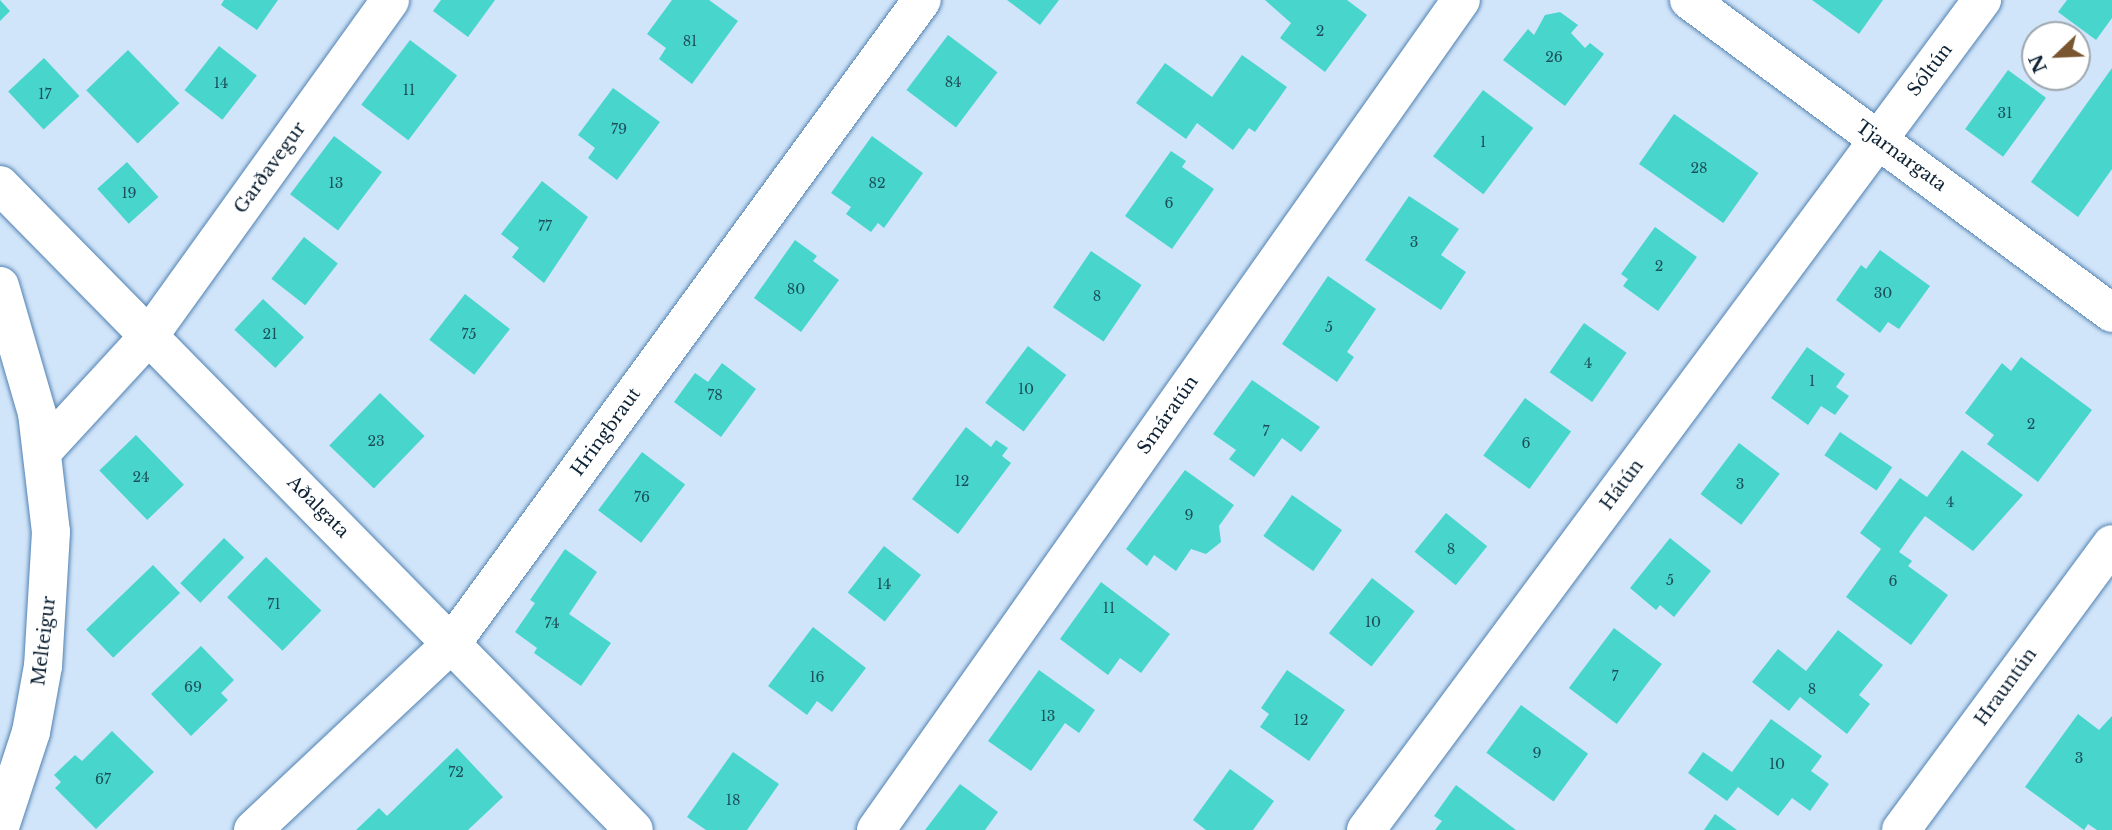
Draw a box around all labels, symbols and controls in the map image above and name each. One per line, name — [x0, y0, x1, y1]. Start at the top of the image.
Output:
north arrow — [2021, 21, 2091, 91]
house number: 2 — [1316, 23, 1324, 39]
house number: 81 — [683, 33, 697, 49]
street label: Sóltún — [1903, 39, 1957, 101]
house number: 26 — [1545, 49, 1563, 65]
text: N — [2024, 51, 2052, 76]
house number: 84 — [945, 74, 961, 90]
house number: 14 — [214, 75, 228, 91]
house number: 11 — [403, 82, 415, 98]
house number: 17 — [38, 86, 52, 102]
house number: 31 — [1998, 105, 2012, 121]
street label: Tjarnargata — [1852, 116, 1950, 196]
street label: Garðavegur — [230, 118, 310, 218]
house number: 79 — [611, 121, 627, 137]
house number: 1 — [1480, 134, 1486, 150]
house number: 28 — [1690, 160, 1708, 176]
house number: 13 — [329, 175, 343, 191]
house number: 82 — [868, 175, 886, 191]
house number: 19 — [121, 185, 137, 201]
house number: 6 — [1164, 195, 1174, 211]
house number: 77 — [538, 218, 552, 234]
house number: 3 — [1410, 234, 1418, 250]
house number: 2 — [1655, 258, 1663, 274]
house number: 80 — [787, 281, 805, 297]
house number: 30 — [1874, 285, 1892, 301]
house number: 8 — [1093, 288, 1101, 304]
house number: 5 — [1325, 319, 1333, 335]
house number: 21 — [263, 326, 277, 342]
house number: 75 — [462, 326, 476, 342]
house number: 4 — [1584, 355, 1592, 371]
street label: Smáratún — [1133, 372, 1203, 458]
house number: 1 — [1809, 373, 1815, 389]
house number: 10 — [1018, 381, 1034, 397]
street label: Hringbraut — [567, 384, 645, 480]
house number: 78 — [707, 387, 723, 403]
house number: 2 — [2027, 416, 2035, 432]
house number: 7 — [1262, 423, 1270, 439]
house number: 23 — [367, 433, 385, 449]
house number: 6 — [1521, 435, 1531, 451]
street label: Hátún — [1596, 455, 1648, 515]
house number: 24 — [133, 469, 149, 485]
street label: Aðalgata — [283, 472, 353, 542]
house number: 12 — [955, 473, 969, 489]
house number: 3 — [1736, 476, 1744, 492]
house number: 76 — [634, 489, 650, 505]
house number: 4 — [1946, 494, 1954, 510]
house number: 9 — [1184, 507, 1194, 523]
house number: 8 — [1447, 541, 1455, 557]
house number: 5 — [1666, 572, 1674, 588]
house number: 6 — [1888, 573, 1898, 589]
house number: 14 — [877, 576, 891, 592]
street label: Melteigur — [28, 595, 60, 687]
house number: 71 — [267, 596, 281, 612]
house number: 11 — [1103, 600, 1115, 616]
house number: 10 — [1365, 614, 1381, 630]
house number: 74 — [545, 615, 559, 631]
street label: Hrauntún — [1971, 644, 2041, 730]
house number: 7 — [1611, 668, 1619, 684]
house number: 16 — [809, 669, 825, 685]
house number: 69 — [184, 679, 202, 695]
house number: 8 — [1808, 681, 1816, 697]
house number: 13 — [1041, 708, 1055, 724]
house number: 12 — [1294, 712, 1308, 728]
house number: 9 — [1532, 745, 1542, 761]
house number: 3 — [2075, 750, 2083, 766]
house number: 10 — [1769, 756, 1785, 772]
house number: 72 — [448, 764, 464, 780]
house number: 67 — [95, 771, 111, 787]
house number: 18 — [726, 792, 740, 808]

